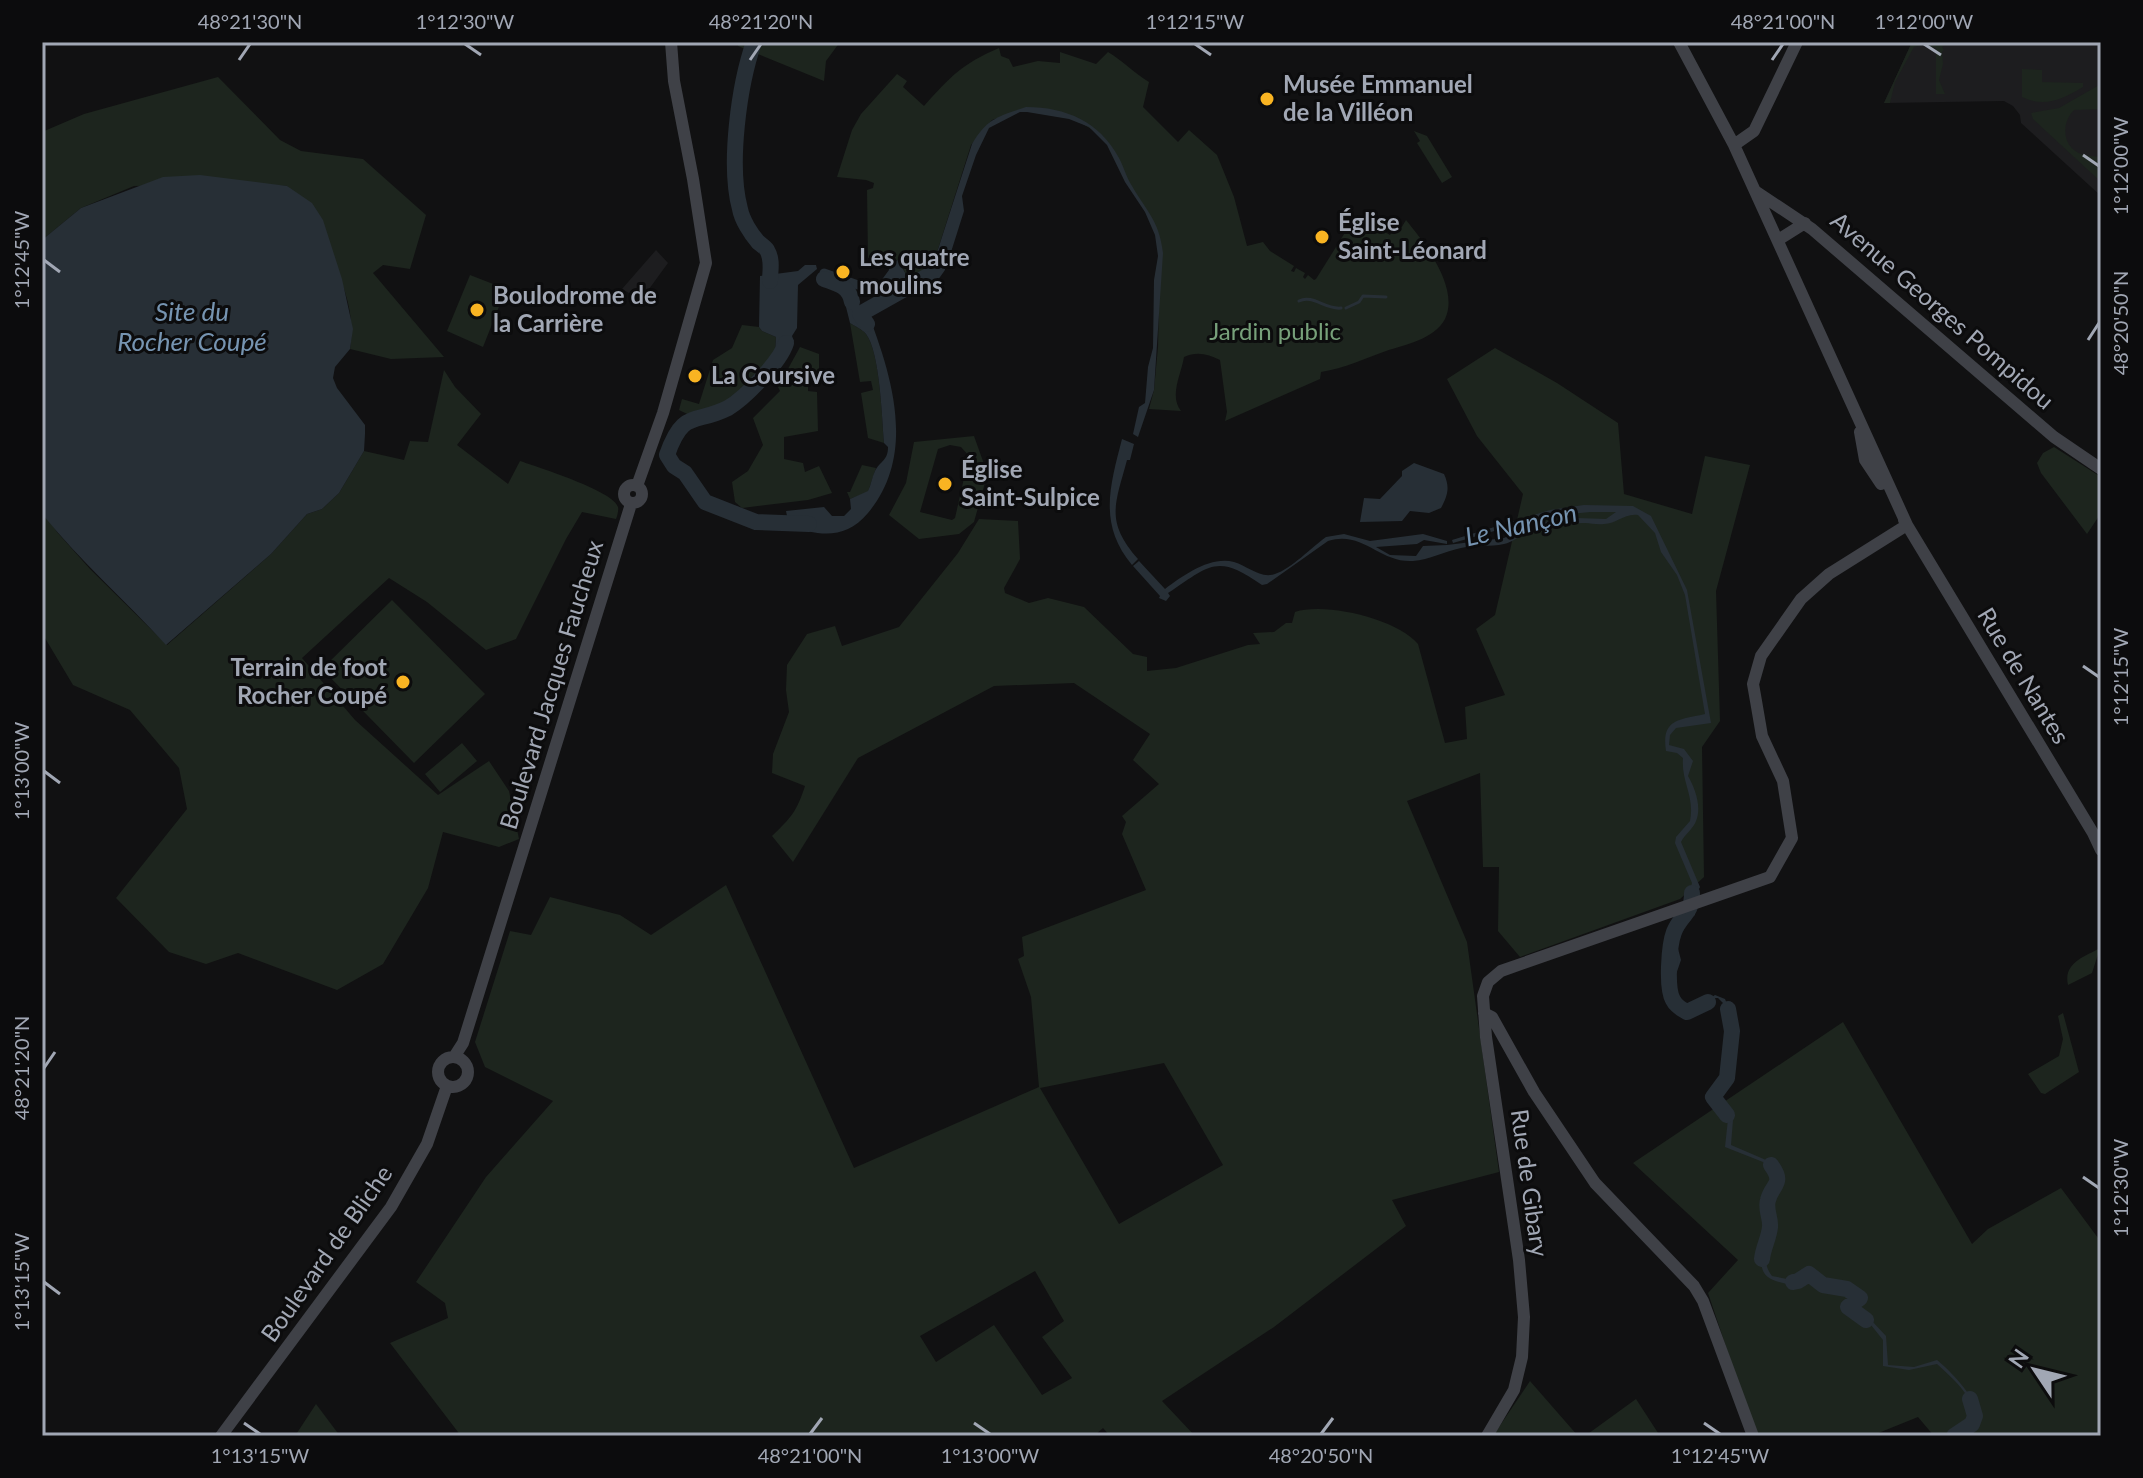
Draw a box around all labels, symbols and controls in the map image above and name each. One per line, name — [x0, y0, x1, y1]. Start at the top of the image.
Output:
text: 48°21'30"N — [198, 9, 302, 33]
text: 1°12'30"W — [416, 9, 515, 33]
text: 48°21'20"N — [709, 9, 813, 33]
text: 1°12'15"W — [1146, 9, 1245, 33]
text: 48°21'00"N — [1731, 9, 1835, 33]
text: 1°12'00"W — [1875, 9, 1974, 33]
place label: Musée Emmanuel de la Villéon — [1283, 69, 1473, 126]
marker: Musée Emmanuel de la Villéon — [1258, 90, 1276, 108]
text: 1°12'00"W — [2108, 116, 2132, 215]
street label: Avenue Georges Pompidou — [1826, 205, 2060, 415]
place label: Église Saint-Léonard — [1338, 207, 1487, 264]
text: 1°12'45"W — [9, 210, 33, 309]
marker: Église Saint-Léonard — [1313, 228, 1331, 246]
place label: Les quatre moulins — [859, 242, 970, 299]
marker: Les quatre moulins — [834, 263, 852, 281]
text: 48°20'50"N — [2108, 271, 2132, 375]
place label: Boulodrome de la Carrière — [493, 280, 657, 337]
water label: Site du Rocher Coupé — [117, 295, 267, 357]
marker: Boulodrome de la Carrière — [468, 301, 486, 319]
park label: Jardin public — [1209, 316, 1341, 345]
place label: La Coursive — [711, 360, 835, 389]
marker: La Coursive — [686, 367, 704, 385]
place label: Église Saint-Sulpice — [961, 454, 1100, 511]
marker: Église Saint-Sulpice — [936, 475, 954, 493]
water label: Le Nançon — [1462, 496, 1580, 552]
street label: Boulevard Jacques Faucheux — [493, 537, 608, 833]
street label: Rue de Nantes — [1972, 602, 2076, 749]
text: 1°12'15"W — [2108, 627, 2132, 726]
place label: Terrain de foot Rocher Coupé — [230, 652, 387, 709]
marker: Terrain de foot Rocher Coupé — [394, 673, 412, 691]
text: 1°13'00"W — [9, 721, 33, 820]
text: 48°21'20"N — [9, 1016, 33, 1120]
street label: Rue de Gibary — [1506, 1107, 1555, 1259]
text: 1°12'30"W — [2108, 1138, 2132, 1237]
street label: Boulevard de Bliche — [254, 1159, 398, 1347]
text: 1°13'15"W — [9, 1232, 33, 1331]
north arrow — [1995, 1330, 2075, 1410]
text: N — [2002, 1344, 2034, 1373]
text: 1°13'15"W — [211, 1443, 310, 1467]
text: 48°21'00"N — [758, 1443, 862, 1467]
text: 1°13'00"W — [941, 1443, 1040, 1467]
text: 48°20'50"N — [1269, 1443, 1373, 1467]
text: 1°12'45"W — [1671, 1443, 1770, 1467]

